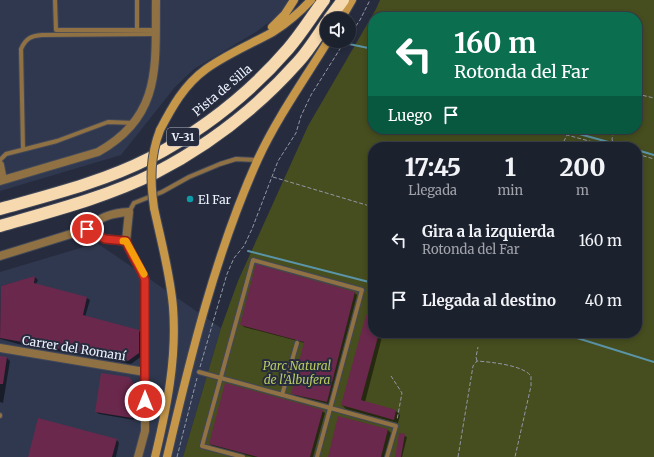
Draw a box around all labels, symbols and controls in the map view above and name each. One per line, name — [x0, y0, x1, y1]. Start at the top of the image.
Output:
map controls — [320, 12, 356, 48]
button: sound — [320, 12, 356, 48]
text: 160 m — [454, 25, 536, 61]
icon: left — [388, 28, 440, 80]
text: Rotonda del Far — [454, 60, 589, 83]
street label: Pista de Silla — [189, 61, 255, 119]
icon: arrive — [440, 104, 462, 126]
text: Luego — [388, 106, 432, 125]
road number: V-31 — [167, 128, 199, 146]
text: 17:45 — [404, 152, 461, 183]
text: 1 — [505, 152, 516, 183]
text: 200 — [560, 152, 606, 183]
text: Llegada — [408, 182, 457, 199]
text: min — [497, 182, 523, 199]
text: m — [576, 182, 589, 199]
place label: El Far — [198, 192, 232, 207]
marker: El Far — [185, 194, 195, 204]
pin — [70, 212, 104, 246]
icon: arrive — [76, 218, 98, 240]
text: Gira a la izquierda — [422, 222, 555, 241]
icon: left — [388, 229, 410, 251]
text: 160 m — [579, 231, 622, 250]
text: Rotonda del Far — [422, 241, 520, 258]
icon: arrive — [388, 289, 410, 311]
text: Llegada al destino — [422, 291, 556, 310]
text: 40 m — [585, 291, 622, 310]
street label: Carrer del Romaní — [21, 332, 128, 364]
park label: Parc Natural de l'Albufera — [263, 358, 332, 387]
position arrow — [124, 380, 166, 422]

